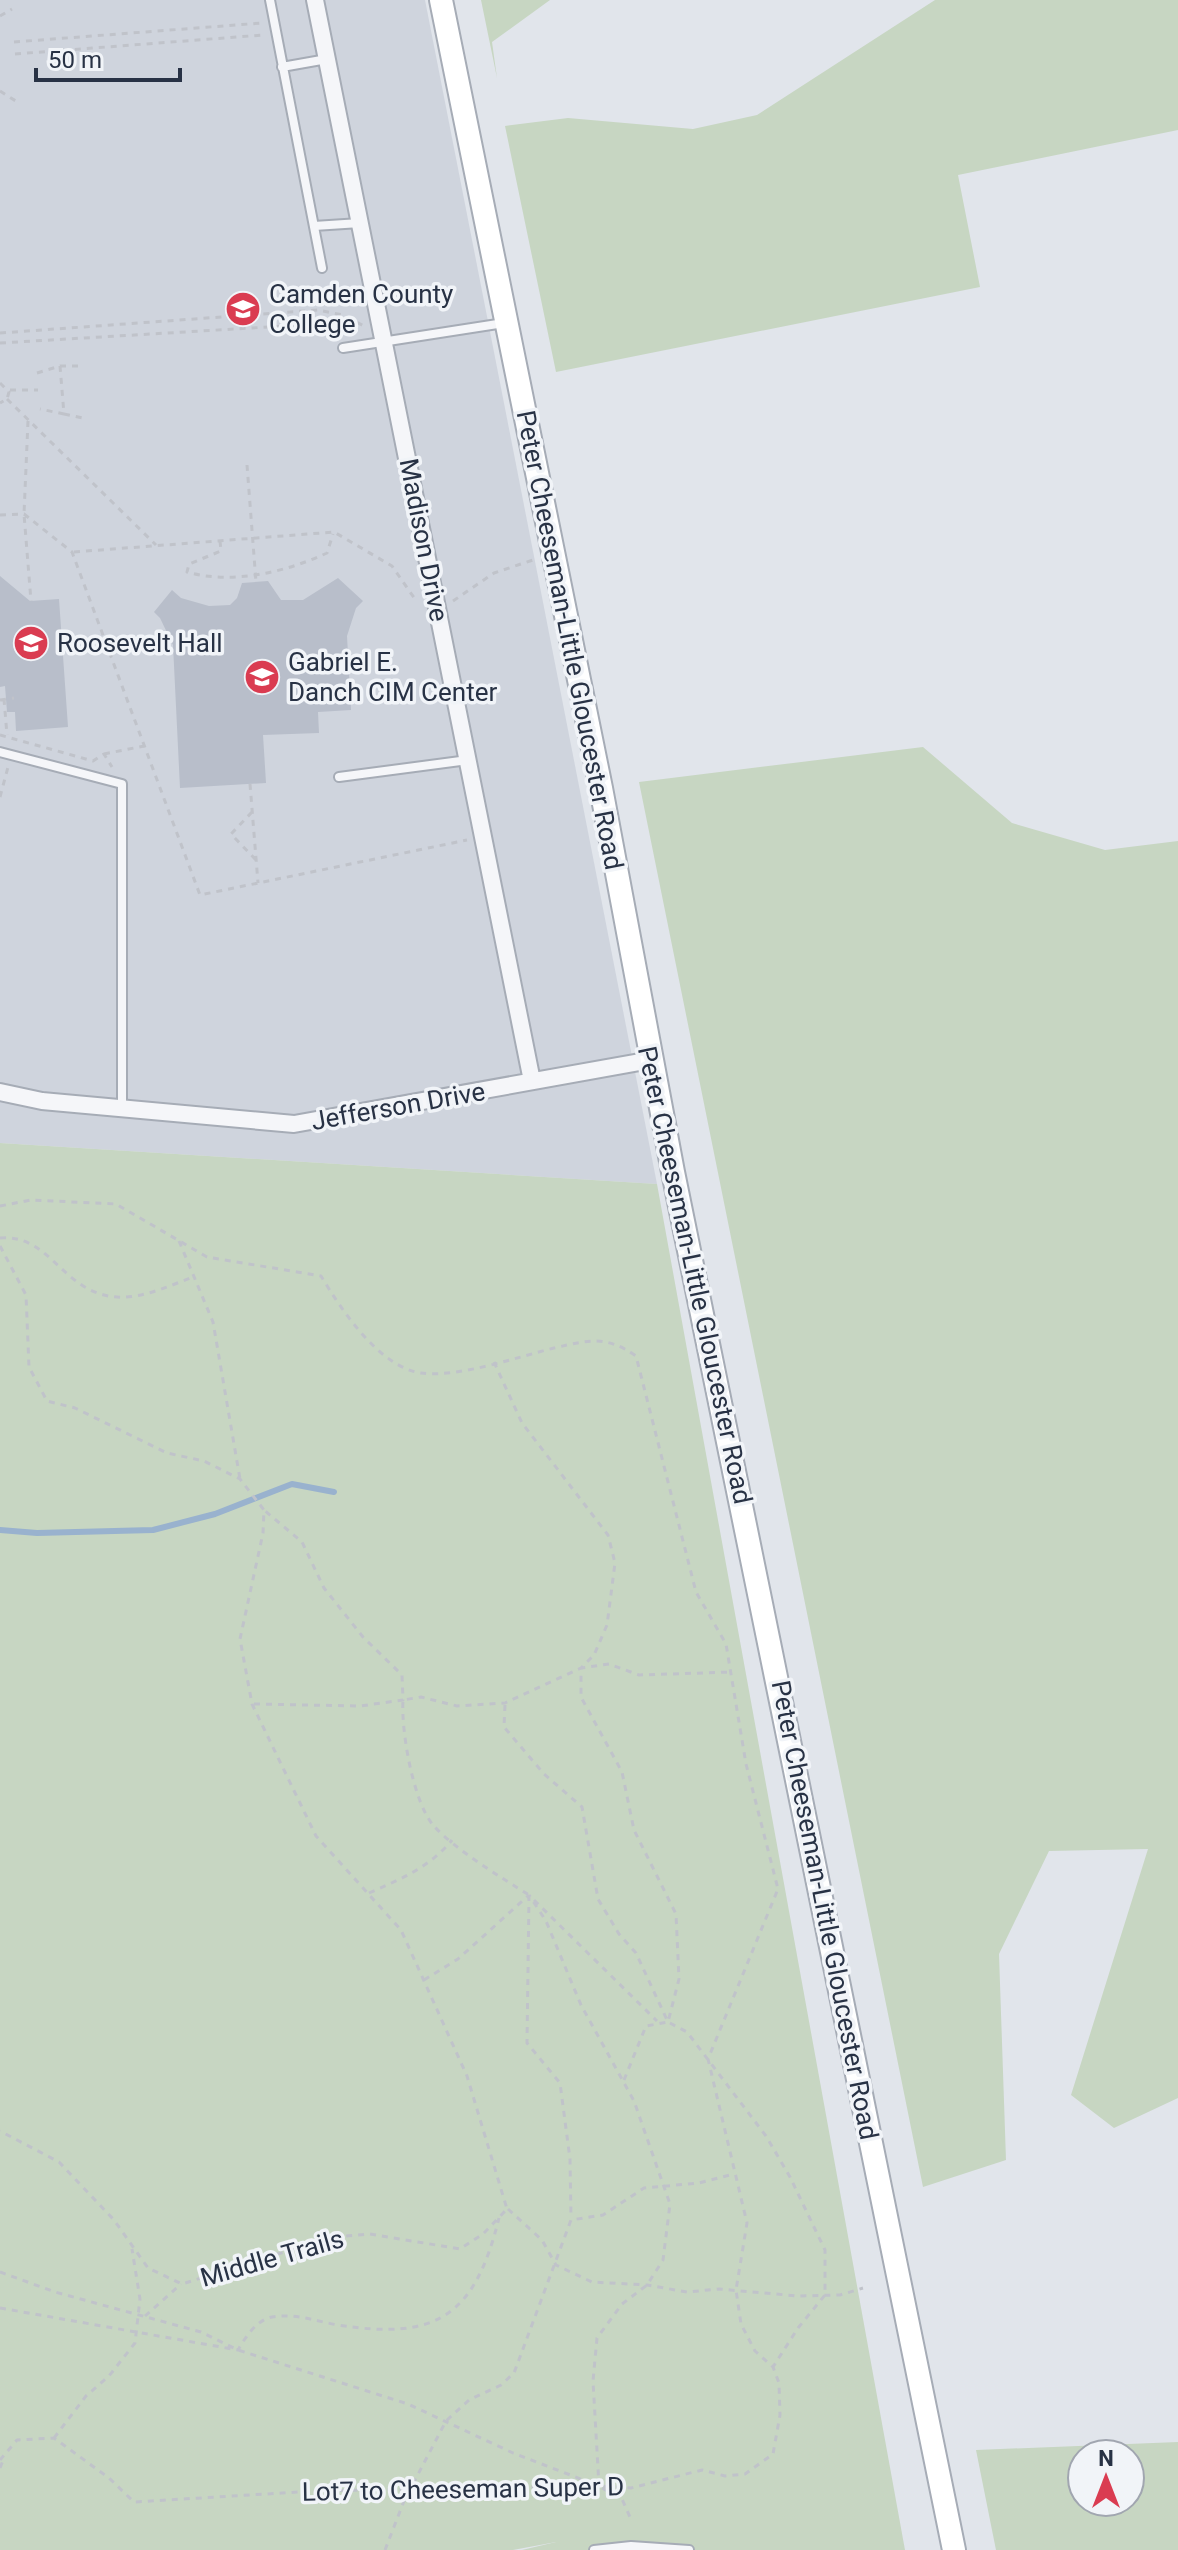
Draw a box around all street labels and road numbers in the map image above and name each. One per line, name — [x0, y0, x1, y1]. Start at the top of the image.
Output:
street label: Peter Cheeseman-Little Gloucester Road — [511, 408, 629, 872]
street label: Madison Drive — [394, 456, 454, 624]
street label: Peter Cheeseman-Little Gloucester Road — [632, 1043, 758, 1507]
street label: Jefferson Drive — [309, 1076, 487, 1136]
street label: Peter Cheeseman-Little Gloucester Road — [766, 1678, 884, 2142]
street label: Middle Trails — [197, 2223, 347, 2293]
street label: Lot7 to Cheeseman Super D — [302, 2471, 624, 2507]

